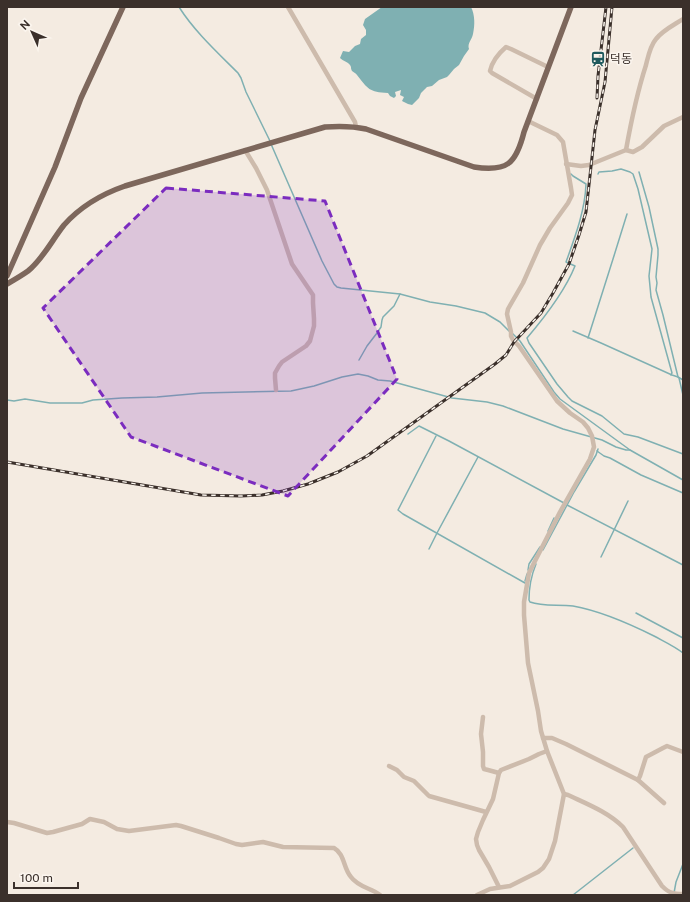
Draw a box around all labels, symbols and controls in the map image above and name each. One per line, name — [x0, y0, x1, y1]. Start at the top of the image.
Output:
north arrow — [12, 12, 52, 52]
text: N — [18, 18, 32, 32]
station icon: 덕동 — [589, 50, 607, 68]
place label: 덕동 — [610, 52, 632, 66]
scale bar — [14, 864, 78, 890]
text: 100 m — [20, 871, 53, 885]

